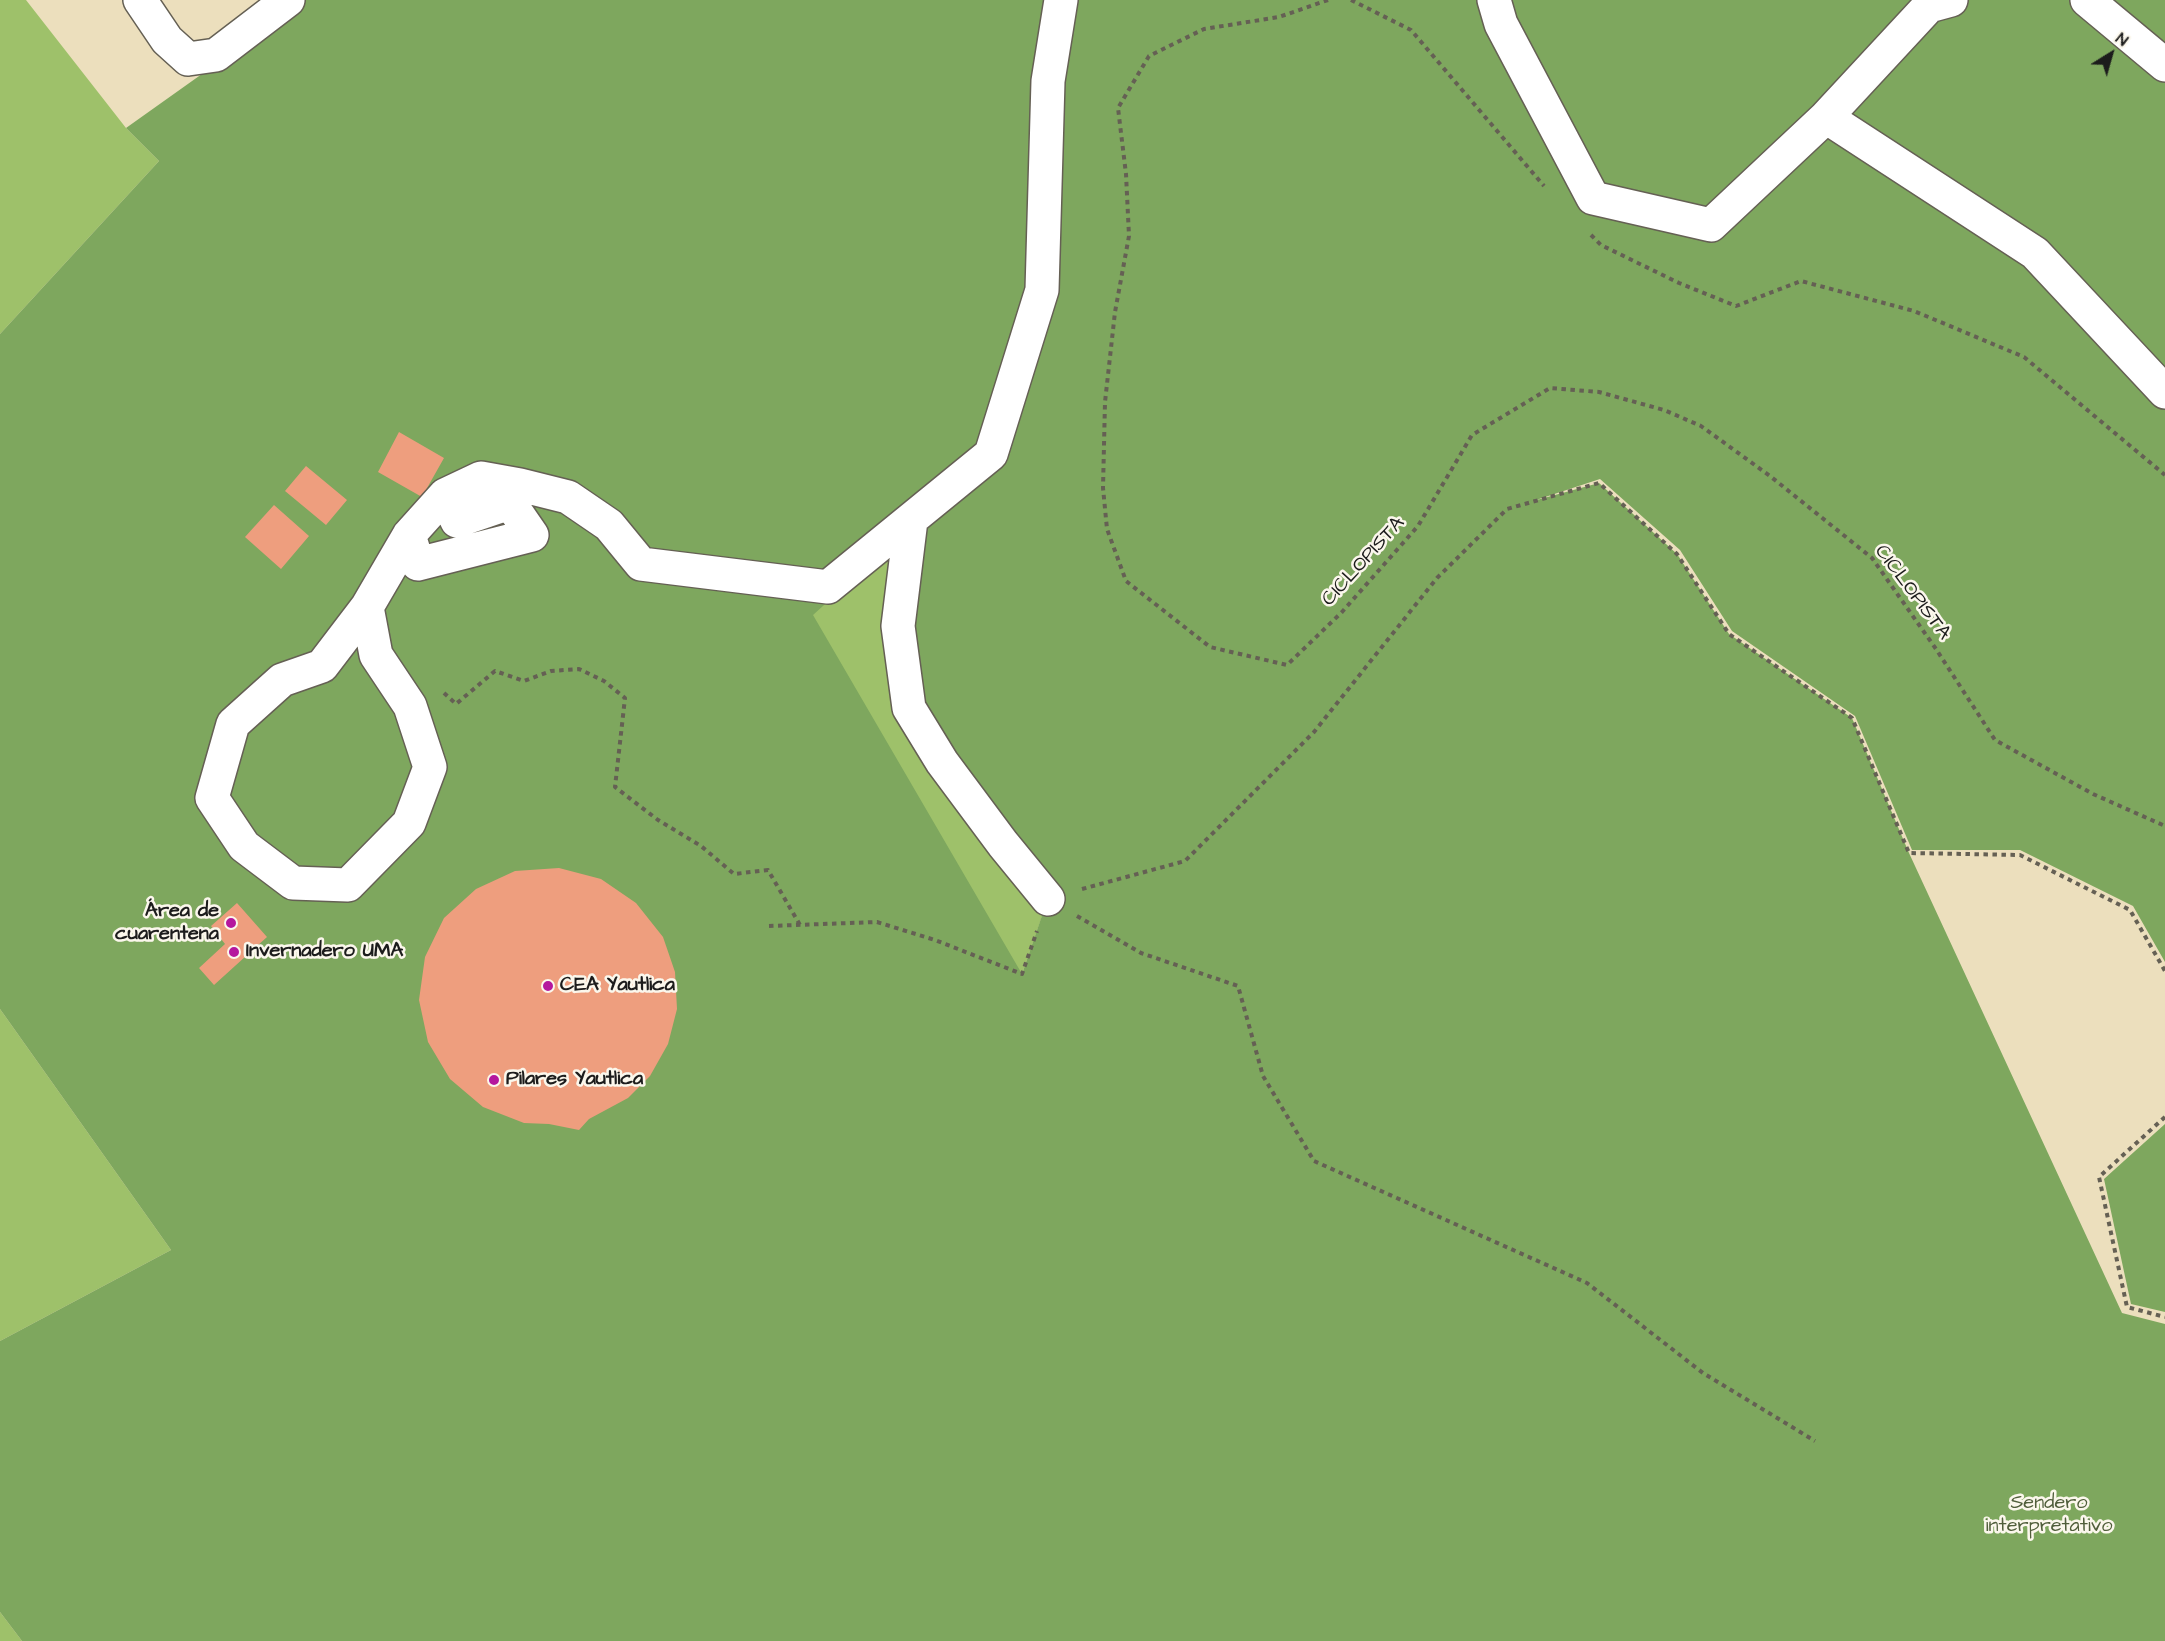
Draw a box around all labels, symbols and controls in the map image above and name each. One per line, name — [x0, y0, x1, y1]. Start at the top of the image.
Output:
north arrow — [2081, 24, 2141, 84]
text: N — [2111, 28, 2132, 51]
street label: CICLOPISTA — [1317, 512, 1411, 612]
street label: CICLOPISTA — [1869, 541, 1955, 645]
place label: Área de cuarentena — [115, 900, 219, 947]
marker: Área de cuarentena — [224, 916, 238, 930]
place label: Invernadero UMA — [246, 940, 403, 964]
marker: Invernadero UMA — [227, 945, 241, 959]
place label: CEA Yautlica — [560, 974, 675, 998]
marker: CEA Yautlica — [541, 979, 555, 993]
place label: Pilares Yautlica — [506, 1068, 643, 1092]
marker: Pilares Yautlica — [487, 1073, 501, 1087]
park label: Sendero interpretativo — [1986, 1492, 2112, 1539]

